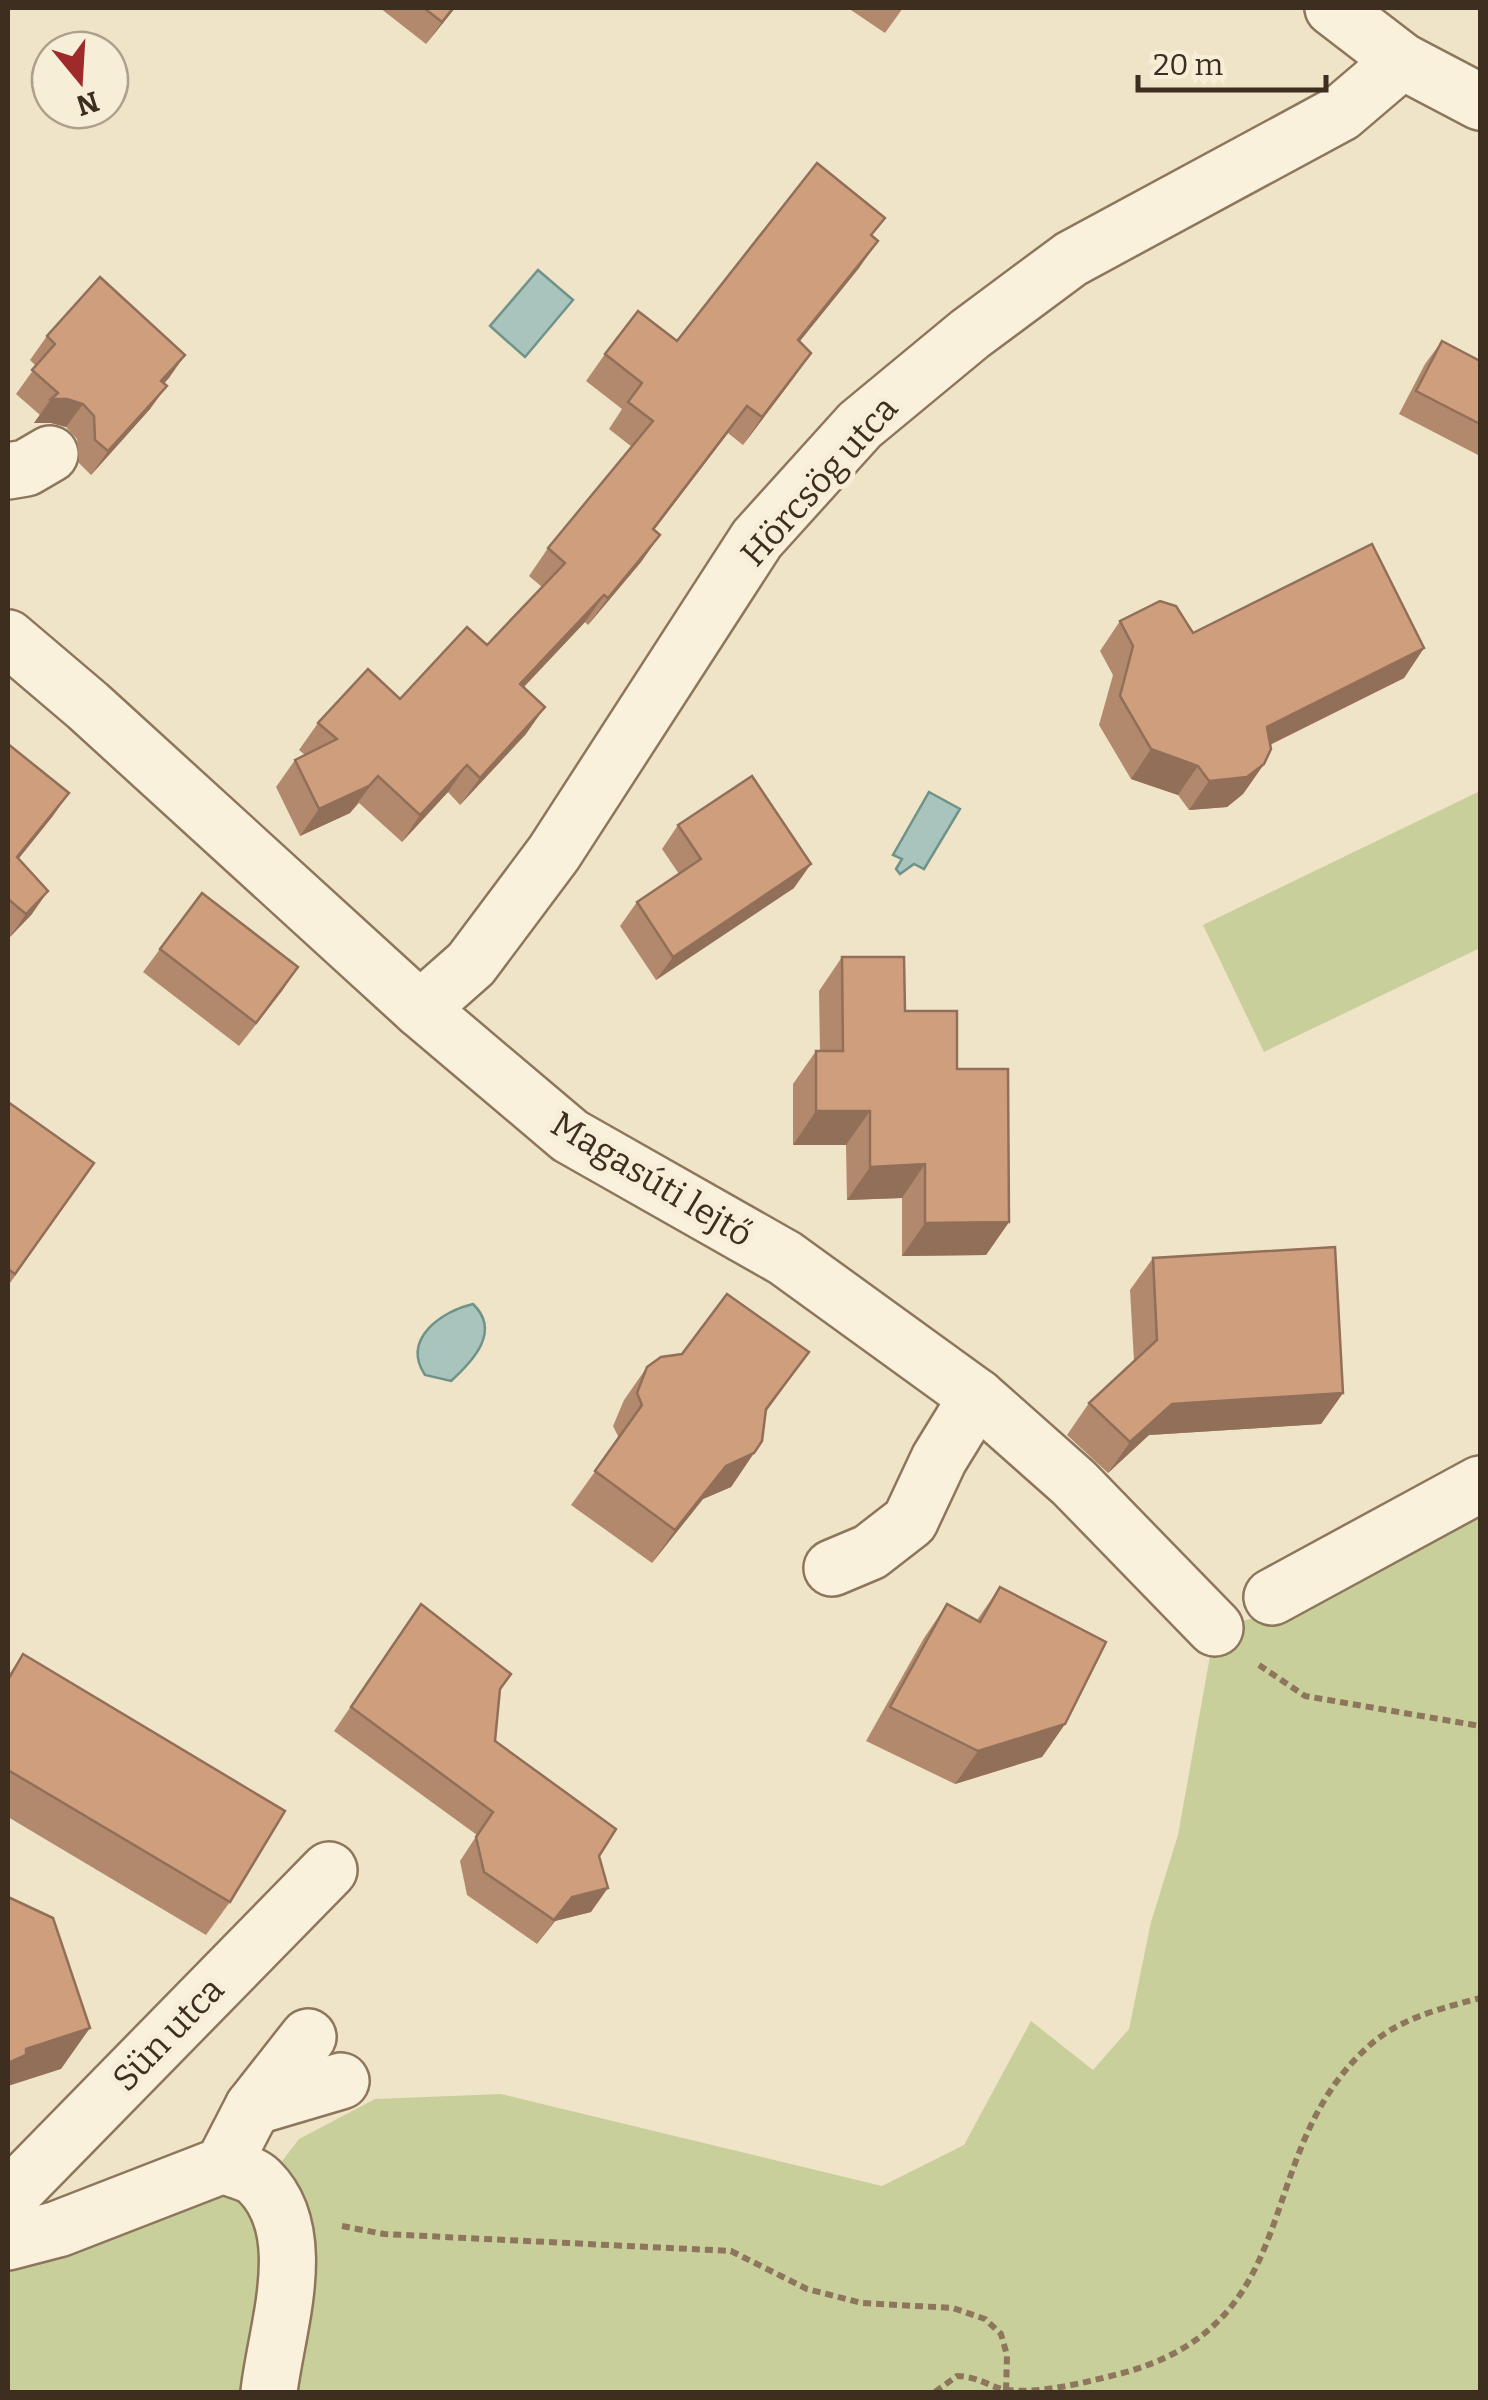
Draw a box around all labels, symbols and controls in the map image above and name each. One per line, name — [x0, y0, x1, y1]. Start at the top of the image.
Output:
north arrow — [30, 30, 130, 130]
scale bar — [1138, 30, 1326, 92]
text: 20 m — [1153, 47, 1224, 83]
text: N — [72, 84, 103, 122]
street label: Hörcsög utca — [732, 388, 906, 574]
street label: Magasúti lejtő — [544, 1103, 760, 1255]
street label: Sün utca — [104, 1968, 232, 2100]

